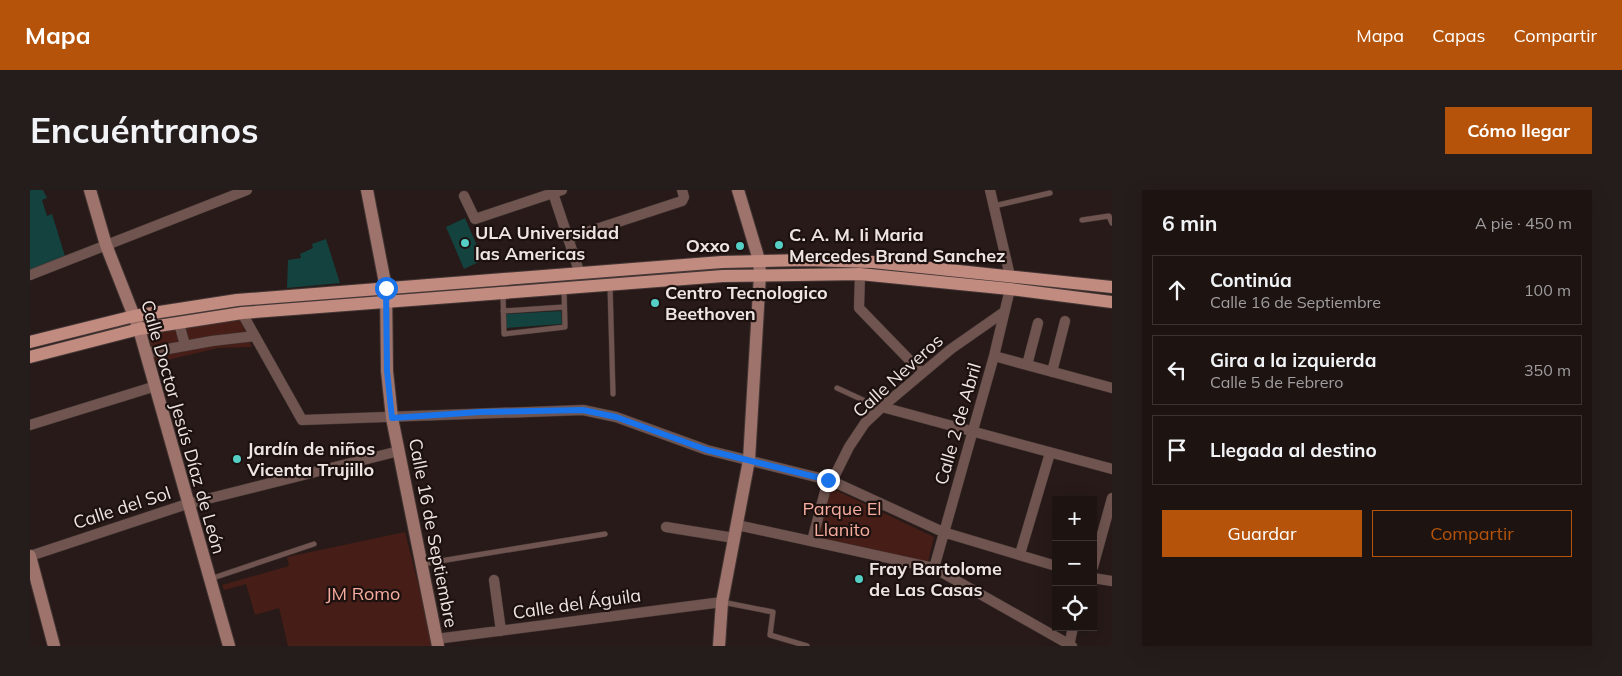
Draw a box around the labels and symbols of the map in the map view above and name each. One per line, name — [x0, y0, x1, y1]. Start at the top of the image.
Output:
place label: ULA Universidad las Americas — [475, 221, 619, 265]
place label: C. A. M. Ii Maria Mercedes Brand Sanchez — [789, 223, 1005, 267]
place label: Oxxo — [686, 234, 730, 257]
marker: ULA Universidad las Americas — [459, 237, 471, 249]
marker: C. A. M. Ii Maria Mercedes Brand Sanchez — [773, 239, 785, 251]
marker: Oxxo — [734, 240, 746, 252]
route start — [375, 277, 398, 300]
place label: Centro Tecnologico Beethoven — [665, 281, 828, 325]
street label: Calle Doctor Jesús Díaz de León — [136, 297, 231, 556]
marker: Centro Tecnologico Beethoven — [649, 297, 661, 309]
street label: Calle Neveros — [848, 329, 948, 422]
street label: Calle 2 de Abril — [929, 360, 986, 487]
street label: Calle 16 de Septiembre — [404, 436, 463, 630]
place label: Jardín de niños Vicenta Trujillo — [246, 437, 375, 481]
marker: Jardín de niños Vicenta Trujillo — [231, 453, 243, 465]
route end — [817, 469, 840, 492]
street label: Calle del Sol — [70, 481, 174, 534]
park label: Parque El Llanito — [802, 497, 882, 541]
place label: Fray Bartolome de Las Casas — [869, 557, 1002, 601]
marker: Fray Bartolome de Las Casas — [853, 573, 865, 585]
park label: JM Romo — [326, 582, 400, 605]
street label: Calle del Águila — [511, 583, 643, 624]

